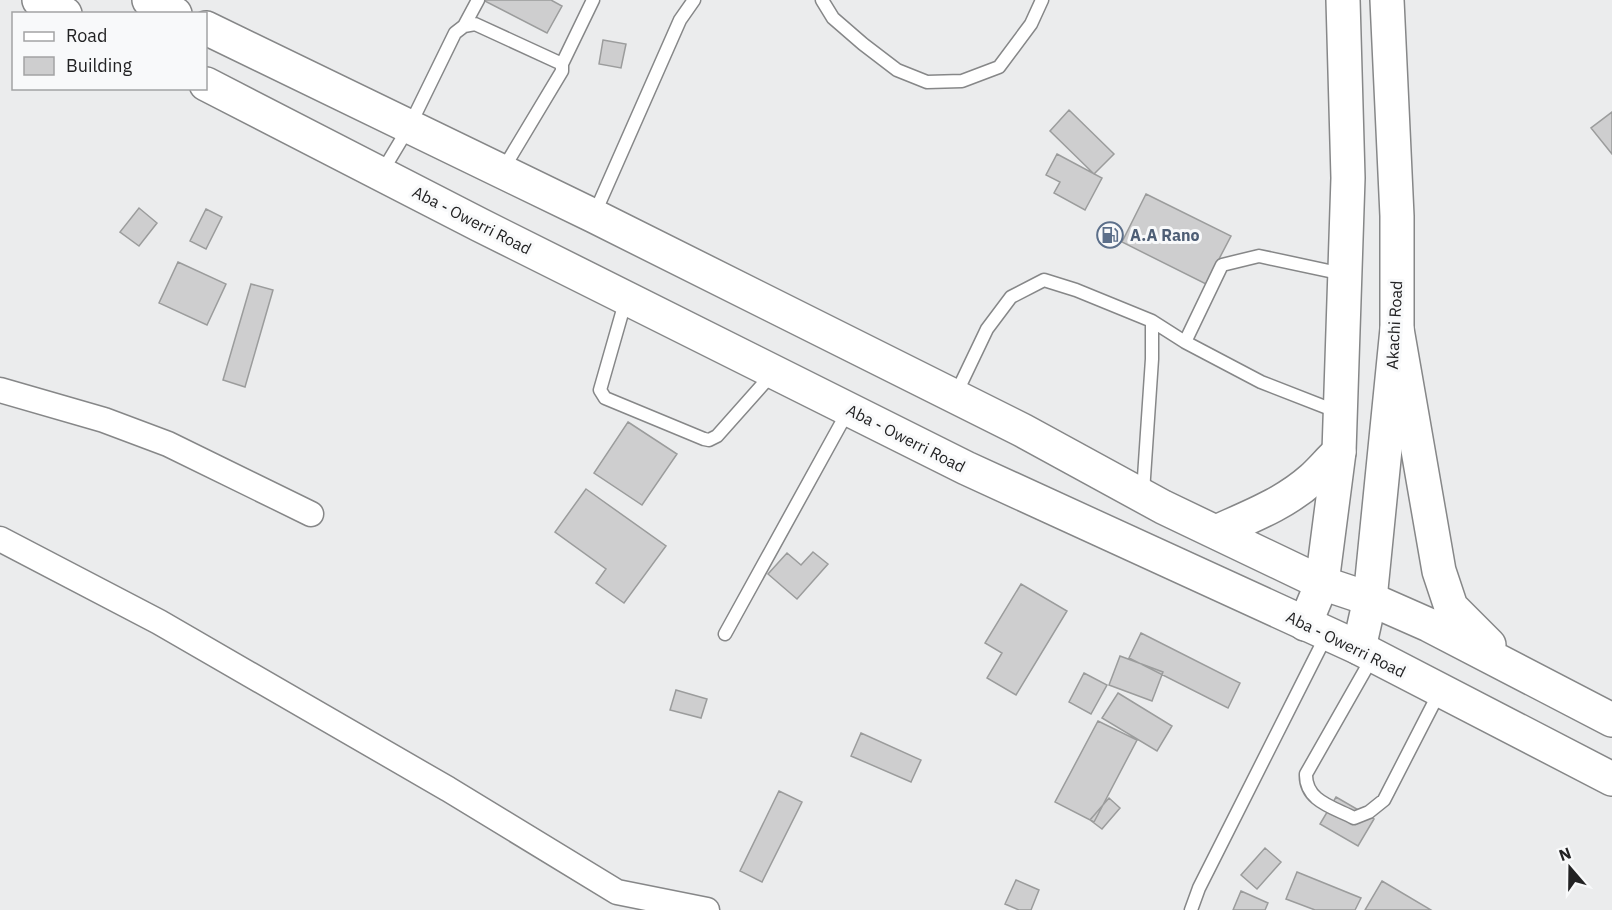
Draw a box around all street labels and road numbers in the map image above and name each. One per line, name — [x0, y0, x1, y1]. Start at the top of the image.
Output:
street label: Aba - Owerri Road — [409, 181, 535, 259]
street label: Akachi Road — [1382, 280, 1406, 370]
street label: Aba - Owerri Road — [843, 399, 969, 477]
street label: Aba - Owerri Road — [1283, 606, 1409, 682]

